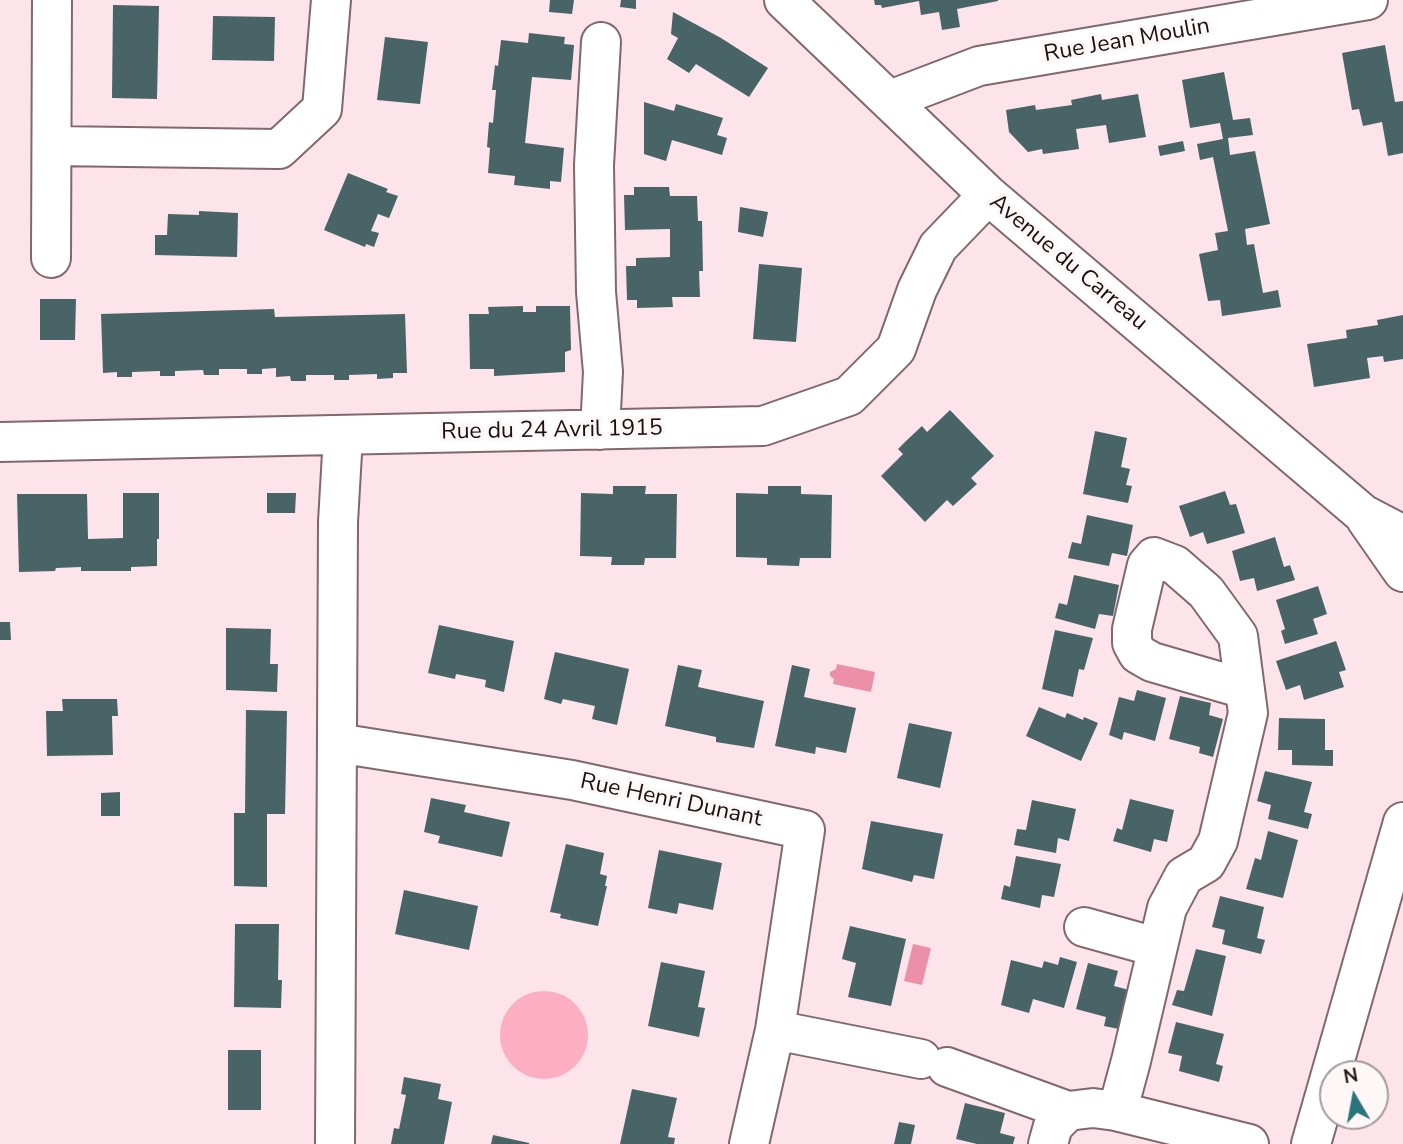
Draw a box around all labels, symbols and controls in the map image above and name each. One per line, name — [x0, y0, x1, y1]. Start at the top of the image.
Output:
street label: Rue Jean Moulin — [1042, 13, 1212, 69]
street label: Avenue du Carreau — [984, 189, 1152, 337]
street label: Rue du 24 Avril 1915 — [441, 415, 663, 447]
street label: Rue Henri Dunant — [578, 768, 764, 834]
north arrow — [1319, 1060, 1389, 1130]
text: N — [1341, 1062, 1360, 1090]

